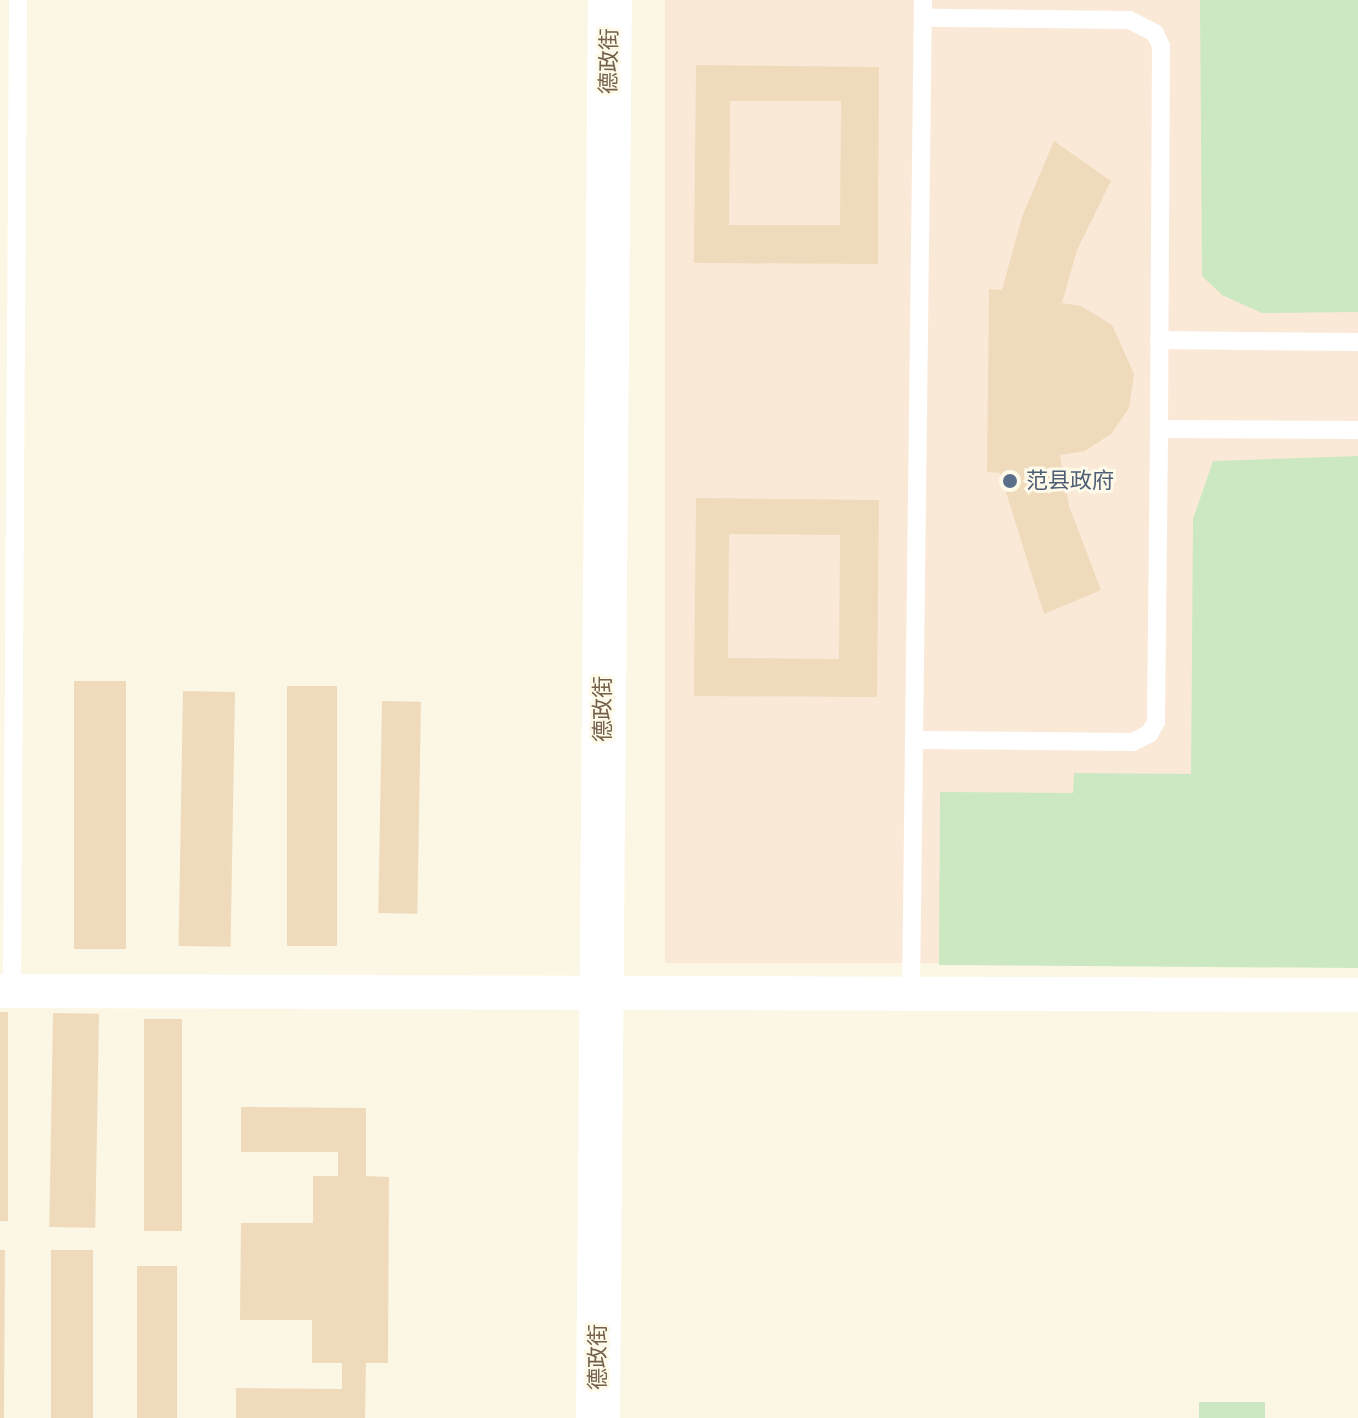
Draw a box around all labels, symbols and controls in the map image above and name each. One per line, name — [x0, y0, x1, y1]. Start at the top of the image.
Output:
street label: 德政街 — [595, 28, 623, 94]
place label: 范县政府 — [1026, 468, 1114, 494]
marker: 范县政府 — [1001, 472, 1019, 490]
street label: 德政街 — [590, 676, 616, 742]
street label: 德政街 — [585, 1324, 611, 1390]

